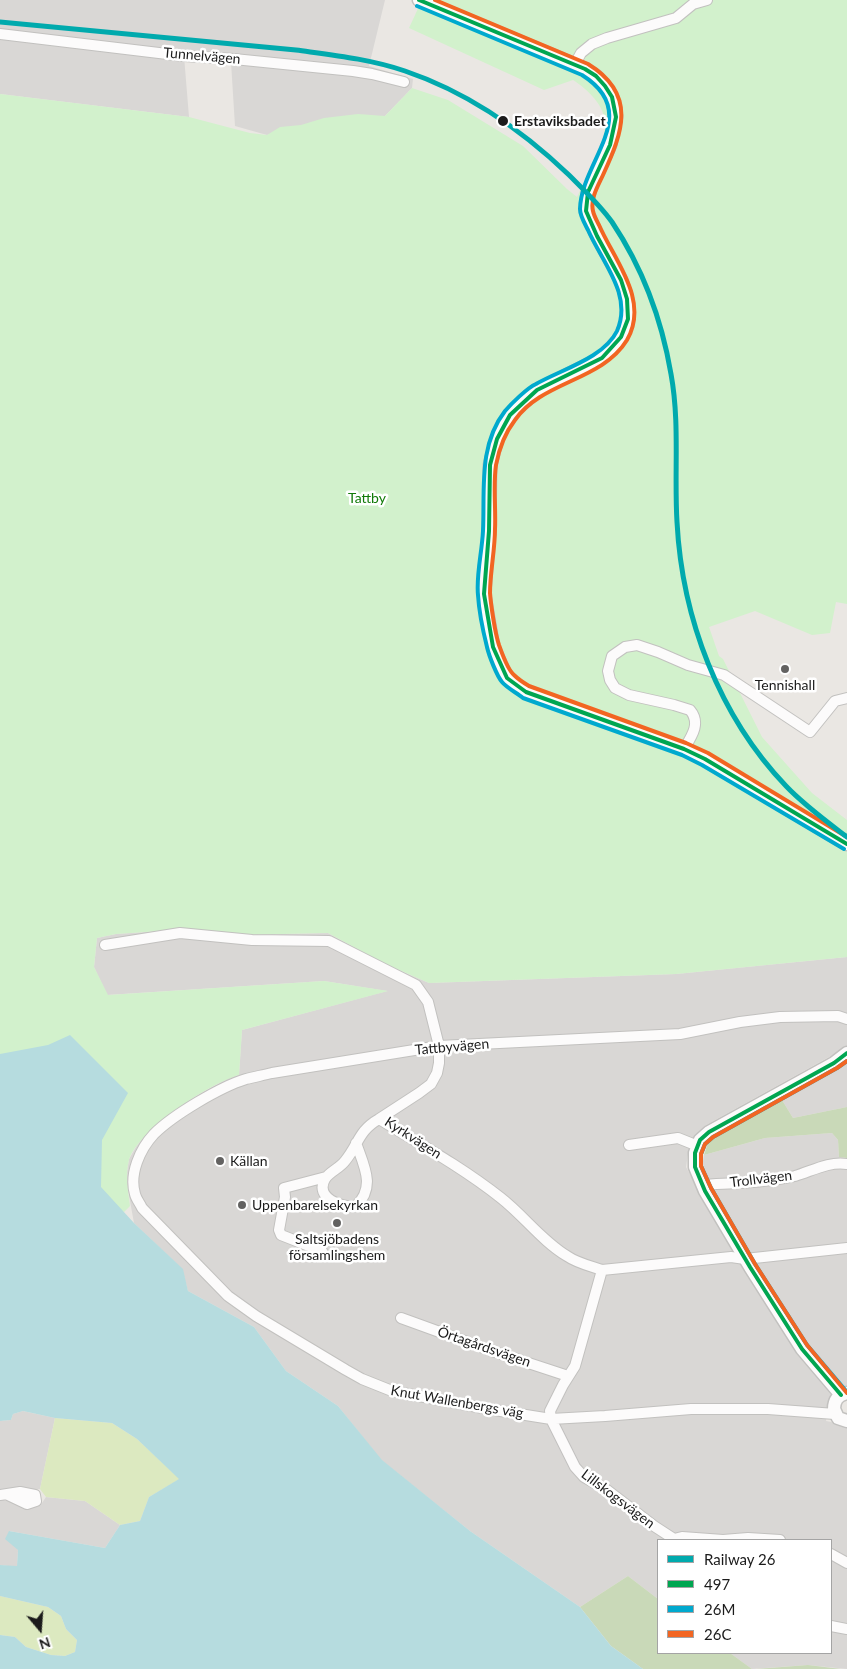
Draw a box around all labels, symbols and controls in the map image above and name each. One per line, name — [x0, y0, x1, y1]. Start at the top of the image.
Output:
street label: Tunnelvägen — [163, 44, 241, 68]
place label: Erstaviksbadet — [514, 113, 606, 129]
marker: Erstaviksbadet — [496, 114, 510, 128]
park label: Tattby — [348, 490, 386, 506]
marker: Tennishall — [779, 663, 791, 675]
place label: Tennishall — [755, 677, 815, 693]
street label: Tattbyvägen — [414, 1035, 490, 1059]
street label: Kyrkvägen — [381, 1113, 445, 1163]
place label: Källan — [230, 1153, 268, 1169]
marker: Källan — [214, 1155, 226, 1167]
street label: Trollvägen — [729, 1167, 793, 1191]
place label: Uppenbarelsekyrkan — [252, 1197, 378, 1213]
marker: Uppenbarelsekyrkan — [236, 1199, 248, 1211]
marker: Saltsjöbadens församlingshem — [331, 1217, 343, 1229]
place label: Saltsjöbadens församlingshem — [289, 1231, 385, 1264]
street label: Örtagårdsvägen — [435, 1323, 533, 1371]
street label: Knut Wallenbergs väg — [389, 1382, 525, 1422]
street label: Lillskogsvägen — [578, 1466, 658, 1532]
legend — [657, 1539, 832, 1654]
text: Railway 26 — [704, 1550, 775, 1568]
text: 497 — [704, 1575, 730, 1593]
text: 26M — [704, 1600, 735, 1618]
north arrow — [15, 1604, 65, 1654]
text: 26C — [704, 1625, 731, 1643]
text: N — [37, 1634, 53, 1653]

